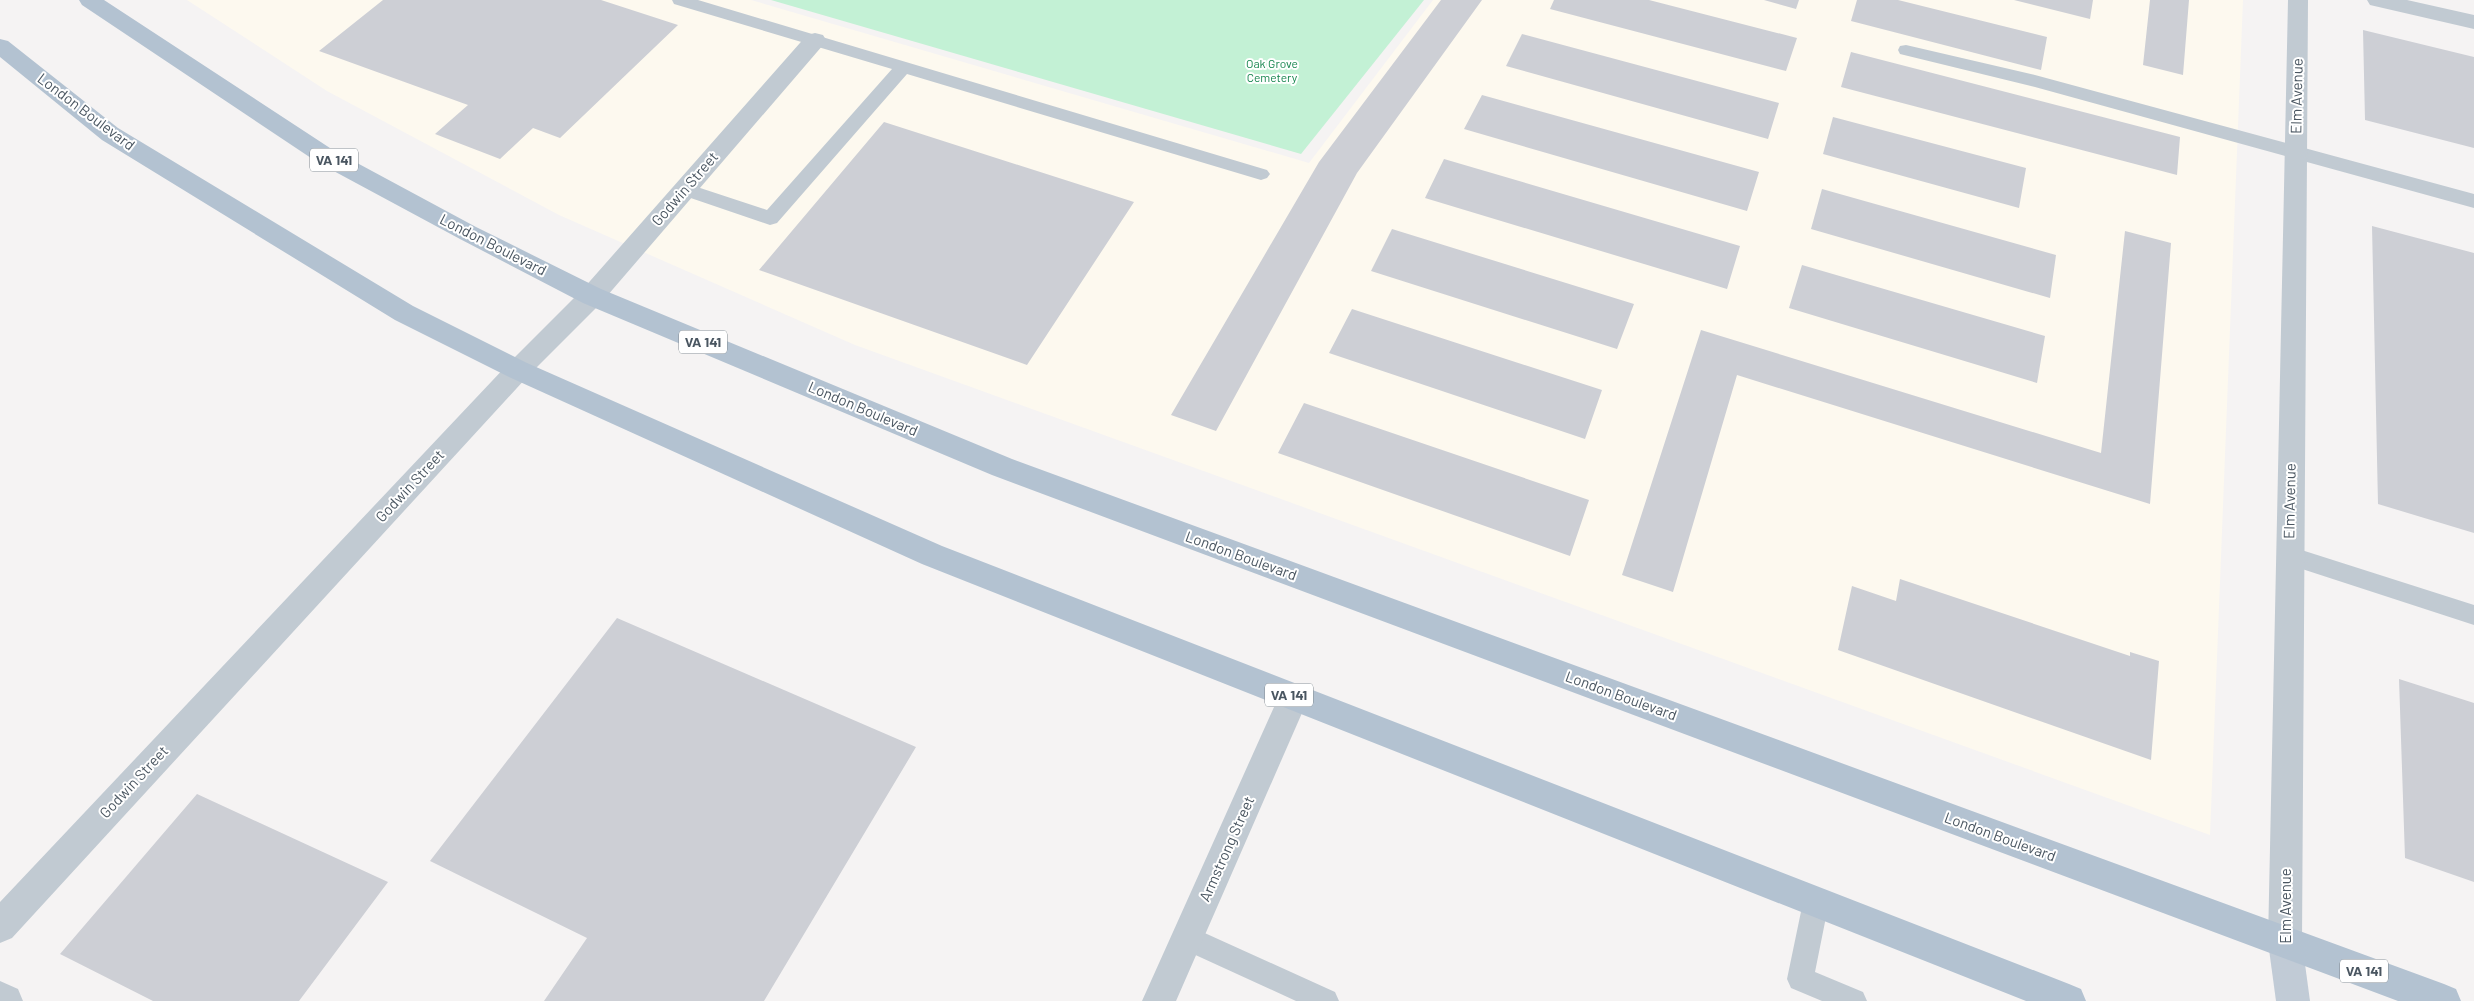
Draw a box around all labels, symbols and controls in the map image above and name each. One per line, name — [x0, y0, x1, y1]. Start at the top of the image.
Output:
park label: Oak Grove Cemetery — [1246, 56, 1298, 84]
street label: Elm Avenue — [2286, 58, 2306, 134]
street label: London Boulevard — [34, 69, 139, 154]
road number: VA 141 — [310, 148, 358, 172]
street label: Godwin Street — [647, 148, 721, 229]
street label: London Boulevard — [437, 209, 550, 279]
road number: VA 141 — [679, 331, 727, 354]
street label: London Boulevard — [806, 377, 921, 439]
street label: Godwin Street — [371, 445, 447, 525]
street label: Elm Avenue — [2279, 463, 2299, 539]
street label: London Boulevard — [1183, 527, 1299, 584]
street label: London Boulevard — [1563, 667, 1679, 724]
road number: VA 141 — [1265, 684, 1313, 706]
street label: Godwin Street — [95, 741, 171, 821]
street label: Armstrong Street — [1195, 793, 1257, 904]
street label: London Boulevard — [1942, 808, 2058, 865]
street label: Elm Avenue — [2276, 868, 2294, 944]
road number: VA 141 — [2340, 959, 2388, 982]

